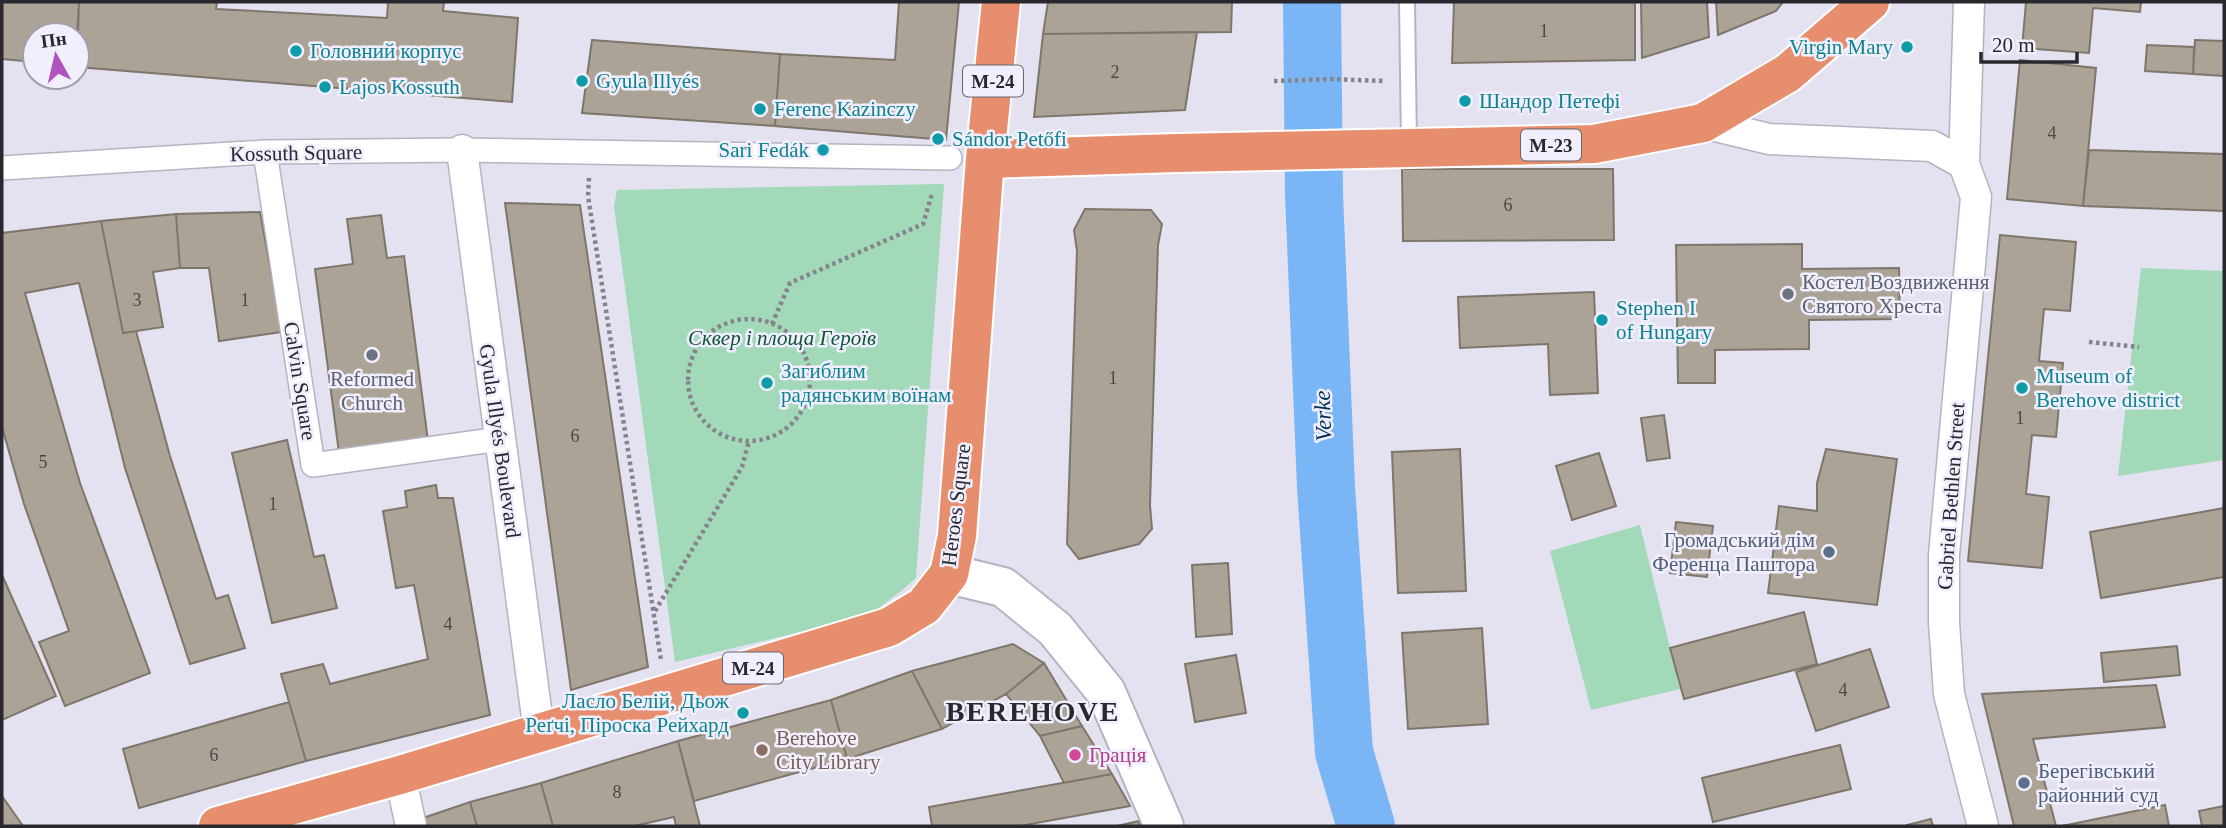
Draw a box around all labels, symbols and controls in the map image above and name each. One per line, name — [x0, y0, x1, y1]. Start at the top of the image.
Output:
north arrow — [21, 21, 91, 91]
house number: 1 — [1540, 21, 1549, 41]
scale bar — [1981, 21, 2077, 65]
text: Пн — [40, 27, 68, 52]
text: 20 m — [1992, 33, 2035, 57]
place label: Virgin Mary — [1789, 35, 1893, 59]
place label: Головний корпус — [310, 39, 462, 63]
marker: Virgin Mary — [1899, 39, 1915, 55]
marker: Головний корпус — [288, 43, 304, 59]
house number: 2 — [1111, 62, 1120, 82]
road number: М-24 — [963, 66, 1023, 96]
place label: Gyula Illyés — [596, 69, 699, 93]
marker: Gyula Illyés — [574, 73, 590, 89]
place label: Lajos Kossuth — [339, 75, 460, 99]
marker: Lajos Kossuth — [317, 79, 333, 95]
place label: Шандор Петефі — [1479, 89, 1621, 113]
marker: Шандор Петефі — [1457, 93, 1473, 109]
place label: Ferenc Kazinczy — [774, 97, 916, 121]
marker: Ferenc Kazinczy — [752, 101, 768, 117]
house number: 4 — [2048, 123, 2057, 143]
place label: Sándor Petőfi — [952, 127, 1067, 151]
road number: М-23 — [1521, 130, 1581, 160]
marker: Sándor Petőfi — [930, 131, 946, 147]
place label: Sari Fedák — [719, 138, 809, 162]
street label: Kossuth Square — [230, 140, 362, 166]
marker: Sari Fedák — [815, 142, 831, 158]
house number: 6 — [1504, 195, 1513, 215]
place label: Костел Воздвиження Святого Хреста — [1802, 270, 1990, 318]
marker: Костел Воздвиження Святого Хреста — [1780, 286, 1796, 302]
house number: 3 — [133, 290, 142, 310]
house number: 1 — [241, 290, 250, 310]
place label: Stephen I of Hungary — [1616, 296, 1713, 344]
marker: Stephen I of Hungary — [1594, 312, 1610, 328]
street label: Calvin Square — [279, 320, 321, 442]
park label: Сквер і площа Героїв — [688, 326, 876, 350]
street label: Gyula Illyés Boulevard — [474, 342, 526, 540]
marker: Reformed Church — [364, 347, 380, 363]
place label: Загиблим радянським воїнам — [781, 359, 951, 407]
place label: Museum of Berehove district — [2036, 364, 2180, 412]
place label: Reformed Church — [330, 367, 414, 415]
house number: 1 — [1109, 368, 1118, 388]
marker: Загиблим радянським воїнам — [759, 375, 775, 391]
marker: Museum of Berehove district — [2014, 380, 2030, 396]
water label: Verke — [1310, 390, 1336, 442]
street label: Gabriel Bethlen Street — [1932, 401, 1970, 590]
house number: 1 — [2016, 408, 2025, 428]
house number: 6 — [571, 426, 580, 446]
street label: Heroes Square — [937, 442, 975, 568]
house number: 5 — [39, 452, 48, 472]
house number: 1 — [269, 494, 278, 514]
place label: Громадський дім Ференца Паштора — [1652, 528, 1816, 576]
marker: Громадський дім Ференца Паштора — [1821, 544, 1837, 560]
house number: 4 — [444, 614, 453, 634]
road number: М-24 — [723, 652, 783, 684]
house number: 4 — [1839, 680, 1848, 700]
place label: Ласло Белій, Дьож Реґчі, Піроска Рейхард — [525, 689, 729, 737]
district label: BEREHOVE — [946, 696, 1120, 727]
marker: Ласло Белій, Дьож Реґчі, Піроска Рейхард — [735, 705, 751, 721]
place label: Berehove City Library — [776, 726, 881, 774]
marker: Berehove City Library — [754, 742, 770, 758]
place label: Грація — [1089, 743, 1147, 767]
house number: 6 — [210, 745, 219, 765]
marker: Грація — [1067, 747, 1083, 763]
place label: Берегівський районний суд — [2038, 759, 2159, 807]
marker: Берегівський районний суд — [2016, 775, 2032, 791]
house number: 8 — [613, 782, 622, 802]

